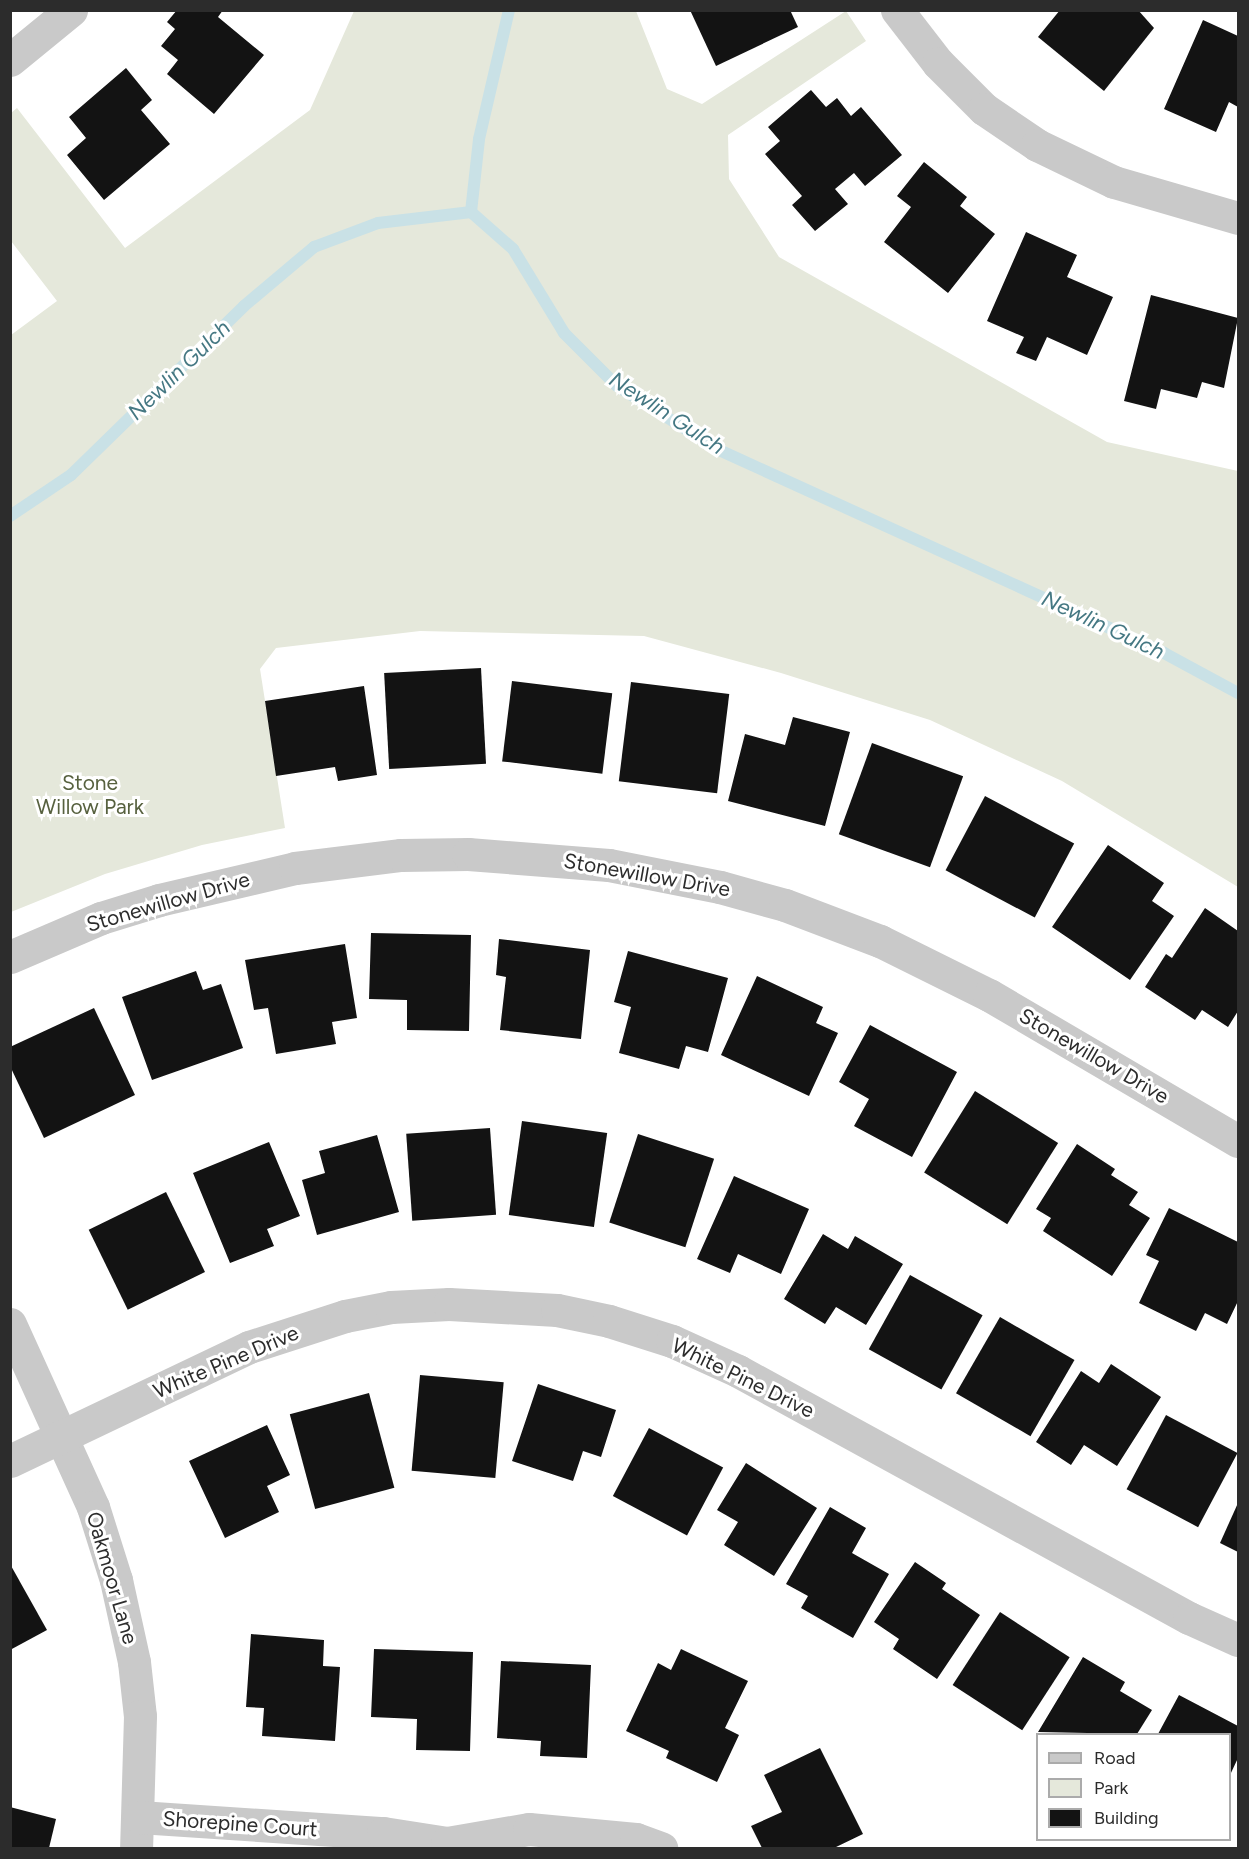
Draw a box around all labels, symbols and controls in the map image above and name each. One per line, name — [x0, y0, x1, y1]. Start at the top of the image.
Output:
water label: Newlin Gulch — [122, 315, 236, 425]
water label: Newlin Gulch — [604, 366, 730, 460]
water label: Newlin Gulch — [1038, 585, 1168, 665]
park label: Stone Willow Park — [36, 770, 144, 820]
street label: Stonewillow Drive — [562, 848, 732, 902]
street label: Stonewillow Drive — [84, 867, 252, 937]
street label: Stonewillow Drive — [1015, 1003, 1173, 1109]
street label: White Pine Drive — [150, 1320, 302, 1404]
street label: White Pine Drive — [668, 1333, 818, 1423]
street label: Oakmoor Lane — [81, 1509, 143, 1647]
legend — [1036, 1733, 1231, 1841]
text: Road — [1094, 1747, 1135, 1769]
text: Park — [1094, 1777, 1128, 1799]
street label: Shorepine Court — [162, 1806, 318, 1842]
text: Building — [1094, 1807, 1159, 1829]

